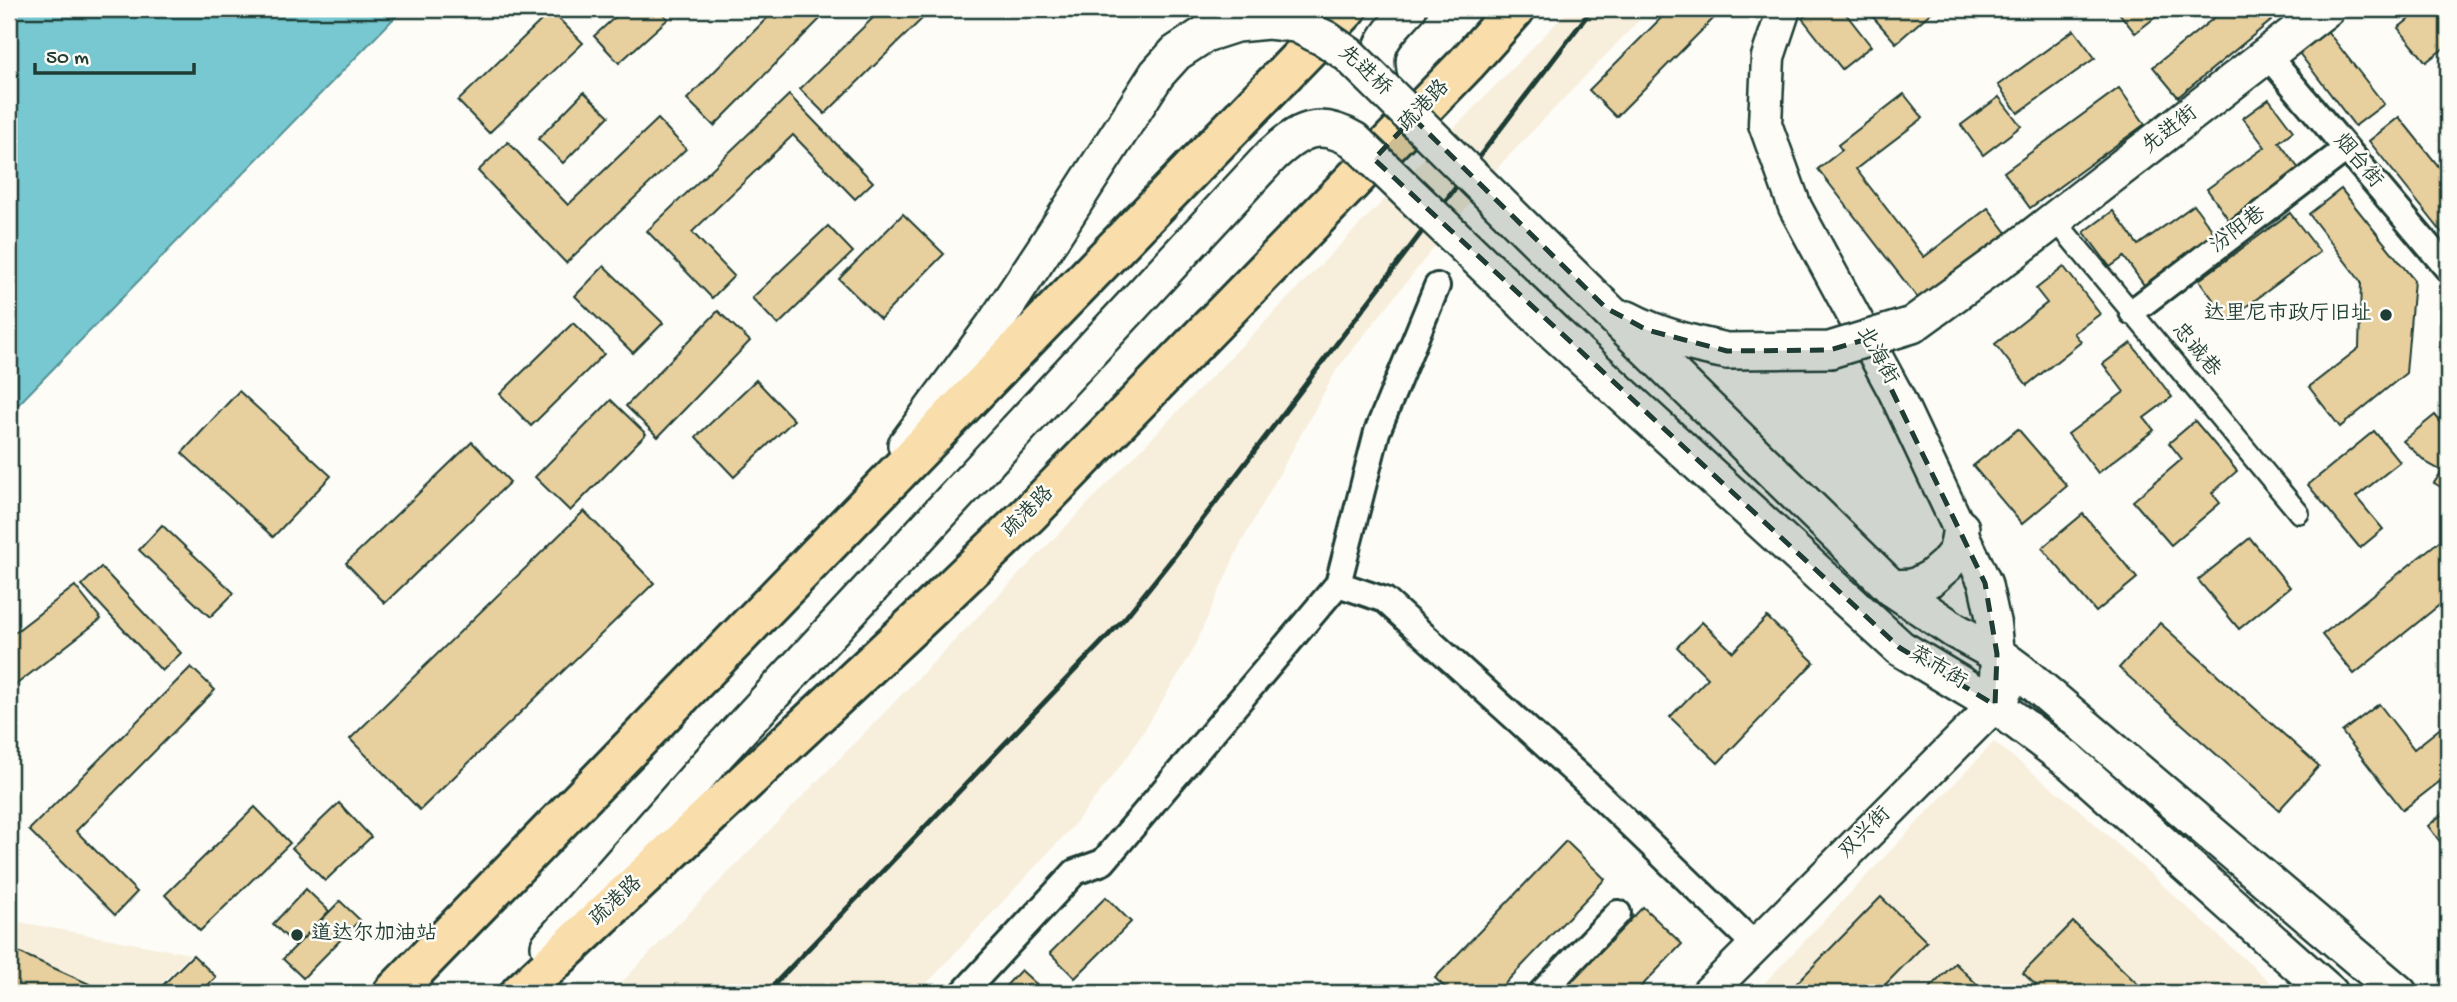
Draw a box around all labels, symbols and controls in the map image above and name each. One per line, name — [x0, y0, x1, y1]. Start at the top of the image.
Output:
scale bar — [35, 32, 194, 76]
street label: 先进桥 — [1332, 41, 1396, 102]
text: 50 m — [46, 47, 89, 72]
street label: 疏港路 — [1393, 74, 1456, 138]
street label: 先进街 — [2138, 101, 2204, 160]
street label: 烟台街 — [2327, 129, 2388, 194]
street label: 汾阳巷 — [2205, 200, 2272, 260]
place label: 达里尼市政厅旧址 — [2204, 301, 2372, 328]
marker: 达里尼市政厅旧址 — [2378, 307, 2394, 323]
street label: 忠诚巷 — [2165, 318, 2226, 383]
street label: 北海街 — [1850, 321, 1904, 390]
street label: 疏港路 — [996, 480, 1060, 544]
street label: 菜市街 — [1904, 640, 1971, 696]
street label: 双兴街 — [1834, 802, 1897, 865]
street label: 疏港路 — [584, 870, 649, 933]
place label: 道达尔加油站 — [311, 921, 437, 948]
marker: 道达尔加油站 — [289, 927, 305, 943]

